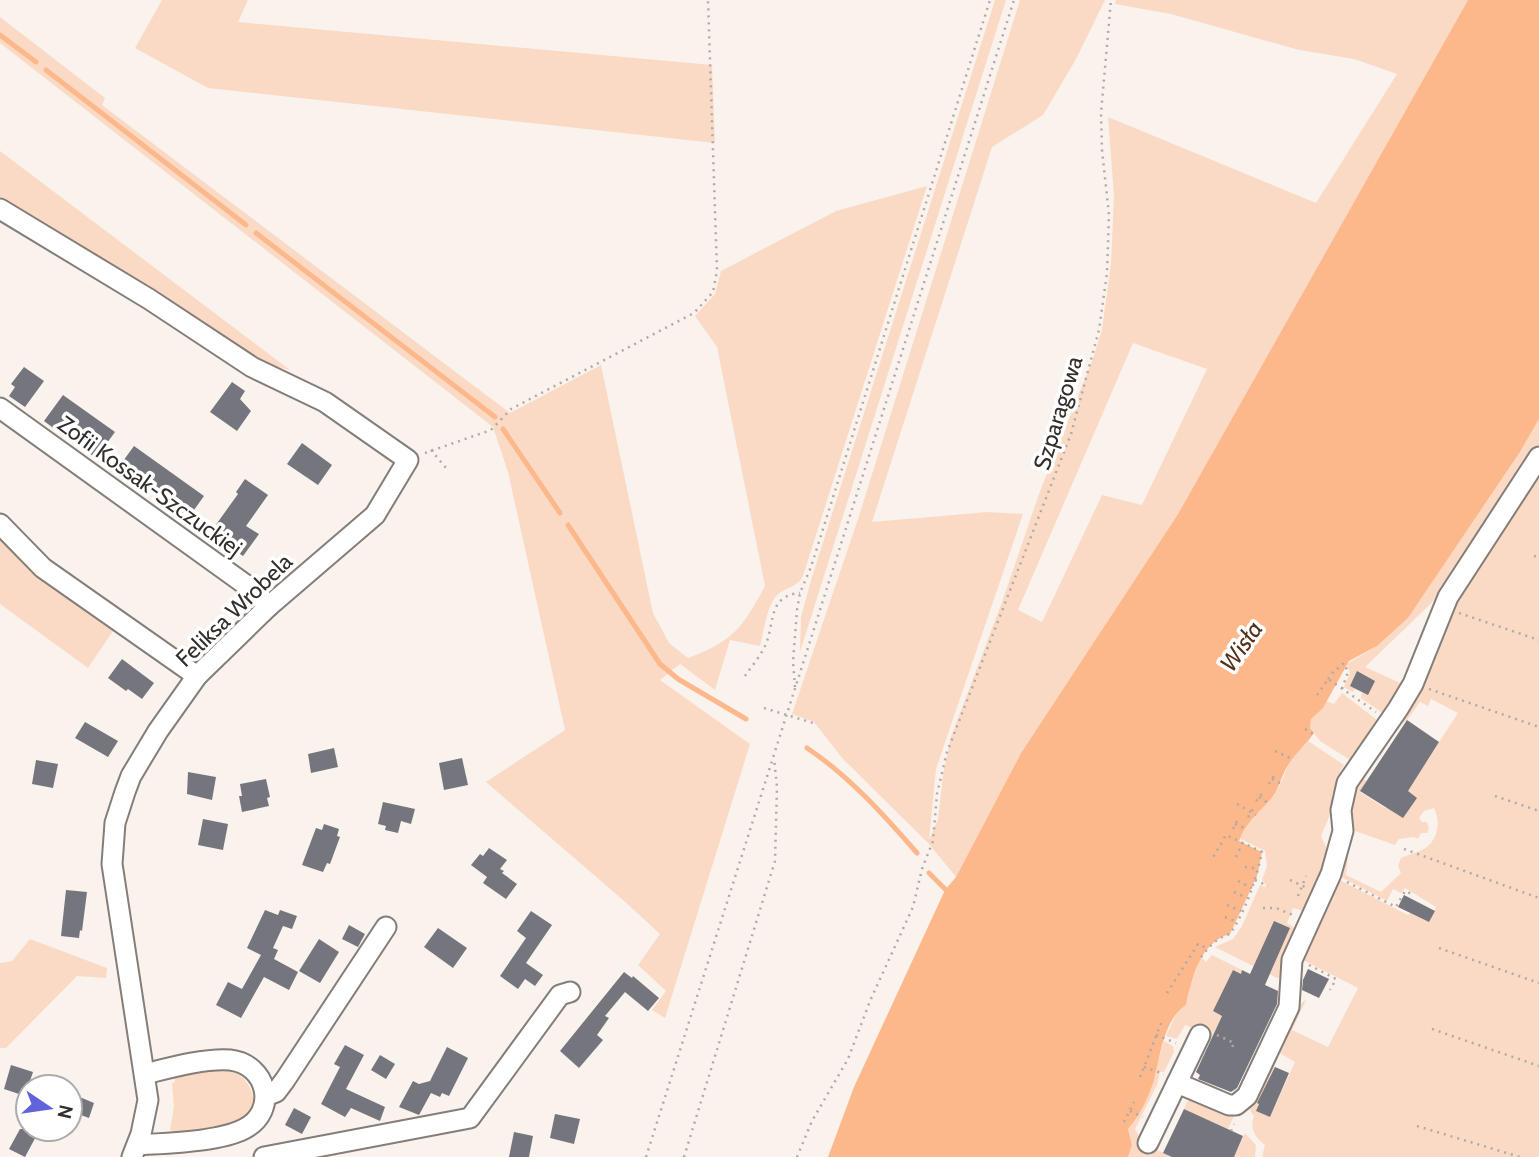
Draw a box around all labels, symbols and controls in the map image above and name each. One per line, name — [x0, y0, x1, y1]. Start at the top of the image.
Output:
street label: Szparagowa — [1027, 353, 1089, 473]
street label: Zofii Kossak-Szczuckiej — [52, 410, 248, 562]
street label: Feliksa Wrobela — [170, 548, 298, 672]
water label: Wisła — [1213, 615, 1269, 677]
north arrow — [14, 1073, 84, 1143]
text: N — [52, 1103, 78, 1121]

